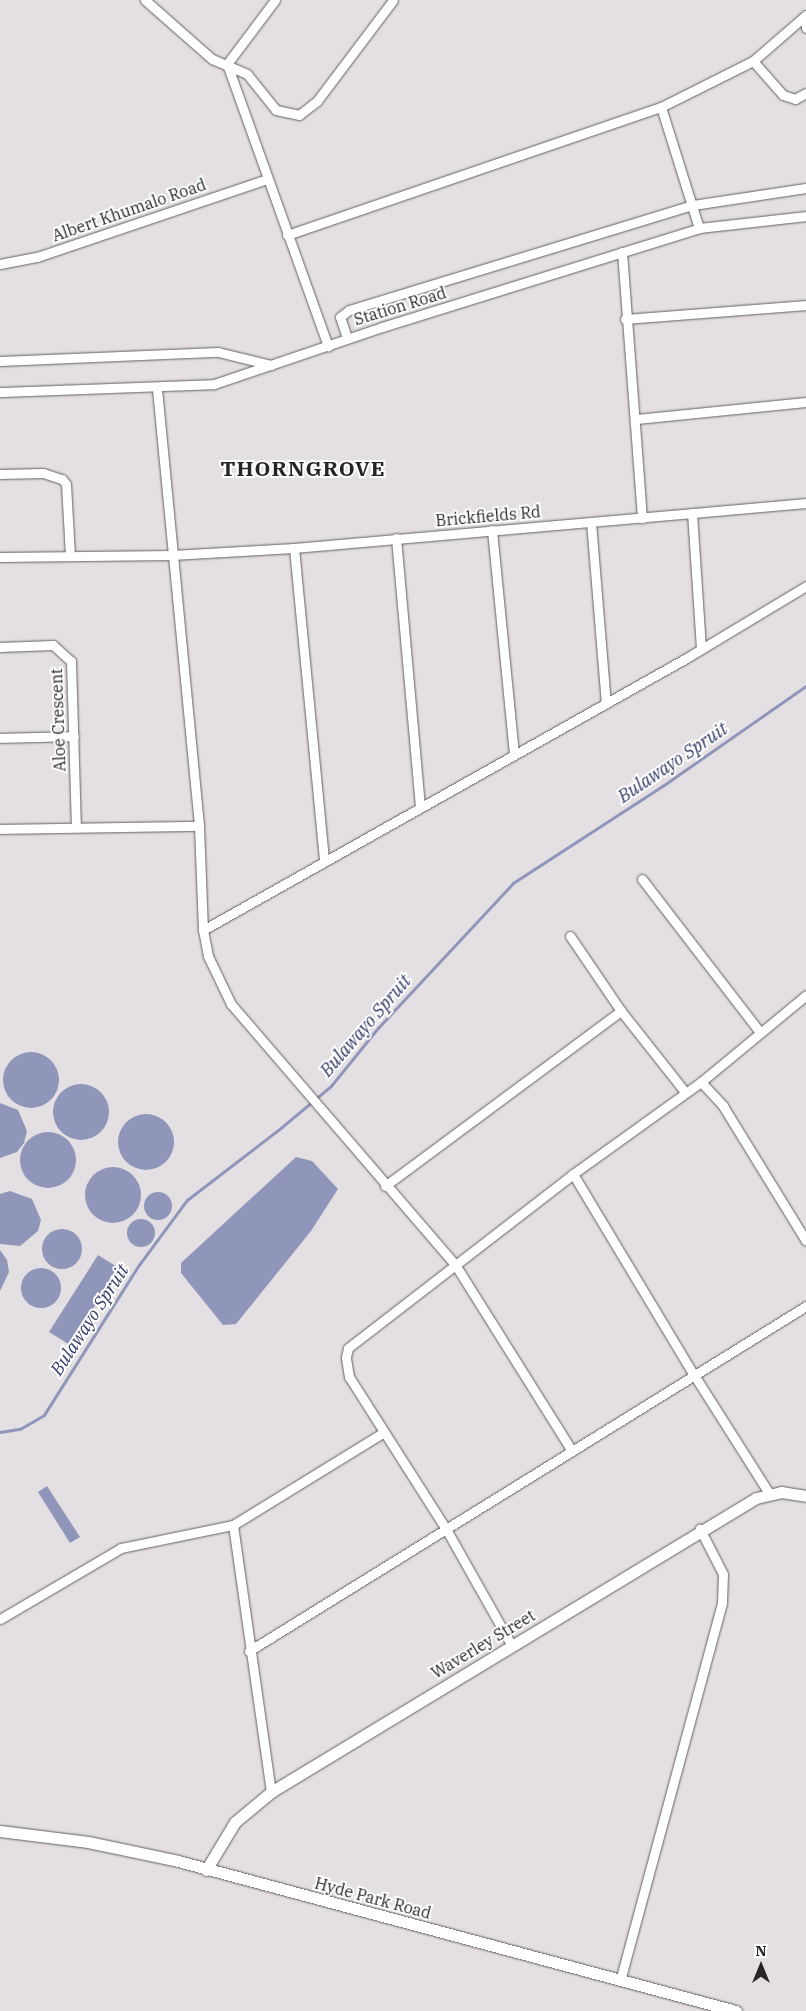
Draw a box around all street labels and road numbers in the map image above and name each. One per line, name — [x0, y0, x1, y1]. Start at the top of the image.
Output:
street label: Albert Khumalo Road — [50, 175, 208, 245]
street label: Station Road — [352, 283, 448, 329]
street label: Brickfields Rd — [435, 502, 541, 530]
street label: Aloe Crescent — [47, 668, 69, 772]
street label: Waverley Street — [428, 1605, 538, 1683]
street label: Hyde Park Road — [313, 1873, 433, 1923]

